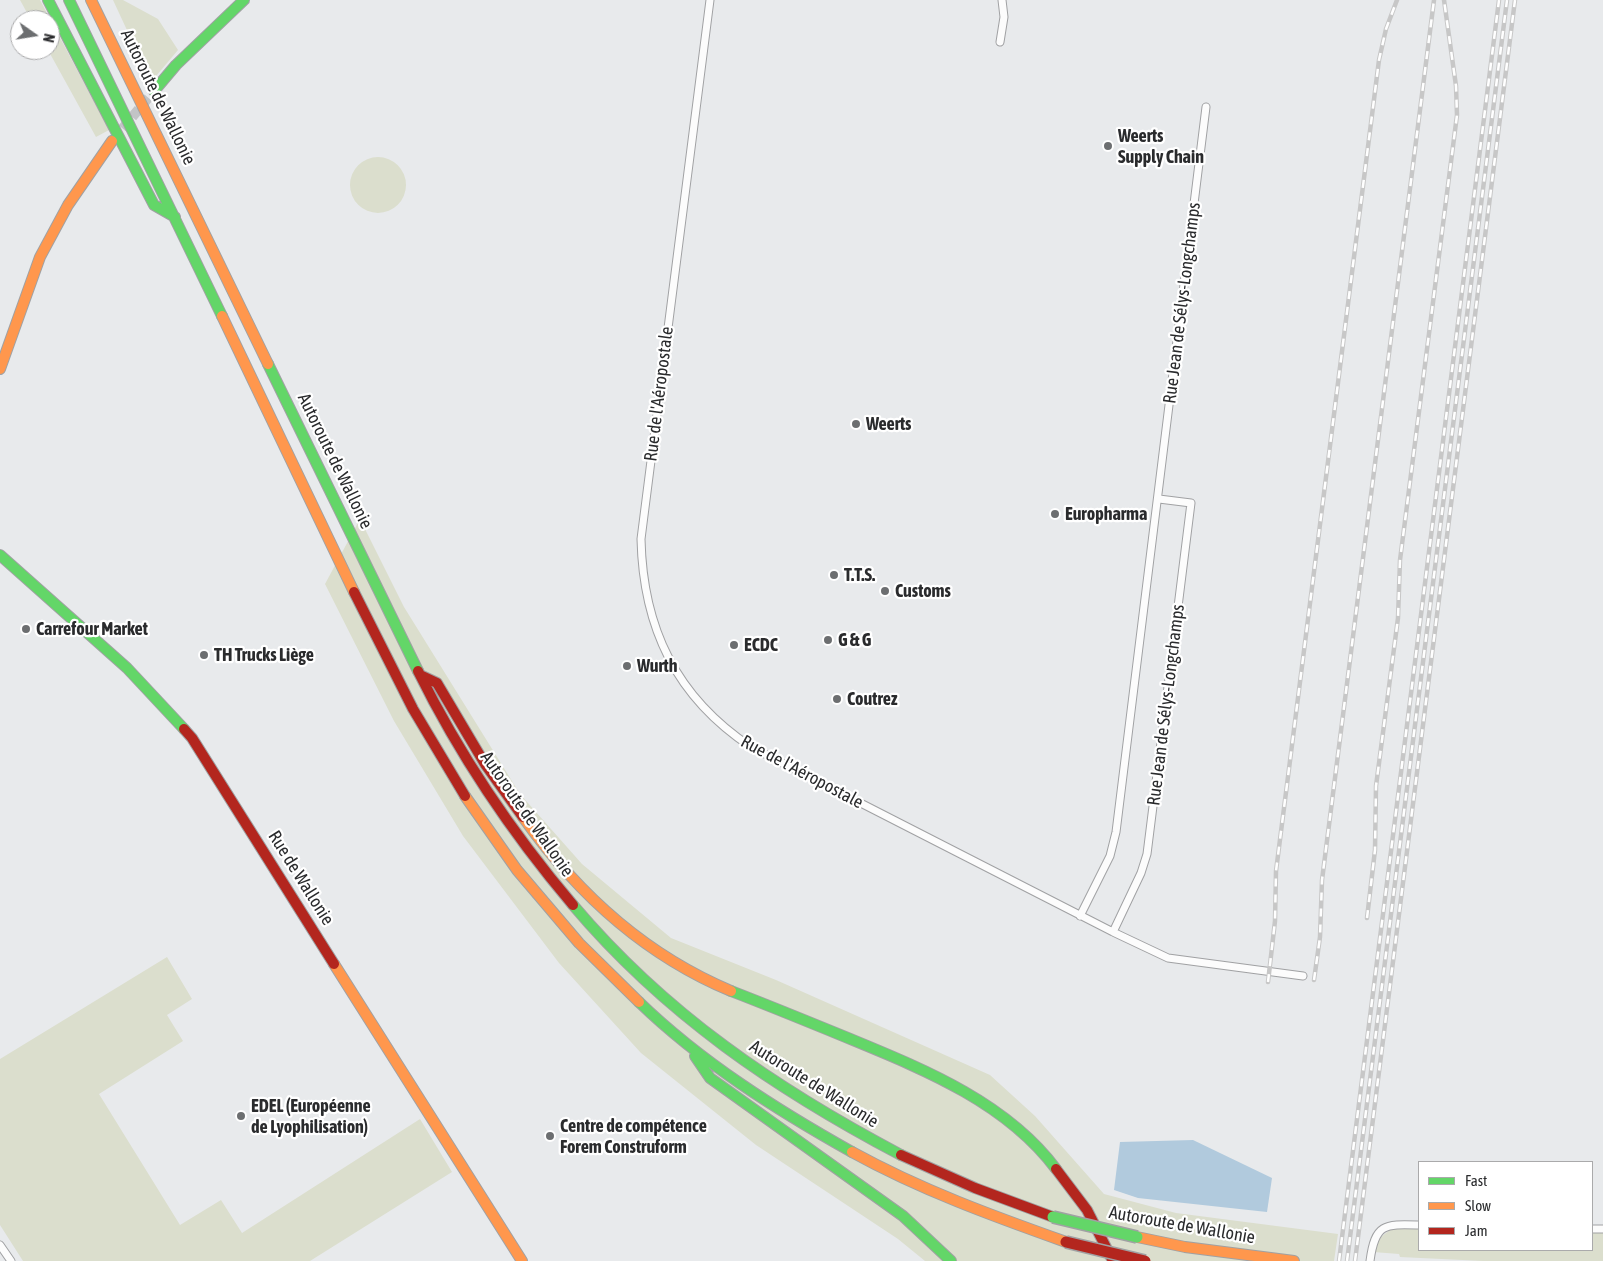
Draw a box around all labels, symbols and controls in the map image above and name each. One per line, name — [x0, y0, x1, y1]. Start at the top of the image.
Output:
north arrow — [10, 10, 60, 60]
street label: Autoroute de Wallonie — [116, 26, 200, 168]
text: N — [40, 32, 57, 44]
place label: Weerts Supply Chain — [1118, 125, 1204, 168]
marker: Weerts Supply Chain — [1102, 140, 1114, 152]
street label: Rue Jean de Sélys-Longchamps — [1159, 201, 1205, 405]
street label: Rue de l'Aéropostale — [640, 325, 678, 463]
street label: Autoroute de Wallonie — [293, 390, 377, 532]
place label: Weerts — [866, 413, 911, 435]
marker: Weerts — [850, 418, 862, 430]
place label: Europharma — [1065, 503, 1147, 525]
marker: Europharma — [1049, 508, 1061, 520]
place label: T.T.S. — [844, 564, 875, 586]
marker: T.T.S. — [828, 569, 840, 581]
place label: Customs — [895, 580, 951, 602]
marker: Customs — [879, 585, 891, 597]
street label: Rue Jean de Sélys-Longchamps — [1143, 603, 1189, 807]
place label: Carrefour Market — [36, 618, 148, 640]
marker: Carrefour Market — [20, 623, 32, 635]
place label: G & G — [838, 629, 871, 651]
place label: ECDC — [744, 634, 778, 656]
marker: G & G — [822, 634, 834, 646]
marker: ECDC — [728, 639, 740, 651]
place label: TH Trucks Liège — [214, 644, 314, 666]
marker: TH Trucks Liège — [198, 649, 210, 661]
place label: Wurth — [637, 655, 678, 677]
marker: Wurth — [621, 660, 633, 672]
place label: Coutrez — [847, 688, 897, 710]
marker: Coutrez — [831, 693, 843, 705]
street label: Rue de l'Aéropostale — [737, 731, 867, 813]
street label: Autoroute de Wallonie — [476, 747, 578, 881]
street label: Rue de Wallonie — [263, 827, 339, 929]
street label: Autoroute de Wallonie — [746, 1036, 882, 1132]
place label: EDEL (Européenne de Lyophilisation) — [251, 1095, 371, 1138]
marker: EDEL (Européenne de Lyophilisation) — [235, 1110, 247, 1122]
place label: Centre de compétence Forem Construform — [560, 1115, 707, 1158]
marker: Centre de compétence Forem Construform — [544, 1130, 556, 1142]
legend — [1418, 1161, 1593, 1251]
text: Fast — [1465, 1172, 1487, 1189]
text: Slow — [1465, 1197, 1491, 1214]
street label: Autoroute de Wallonie — [1107, 1202, 1257, 1248]
text: Jam — [1465, 1222, 1488, 1239]

